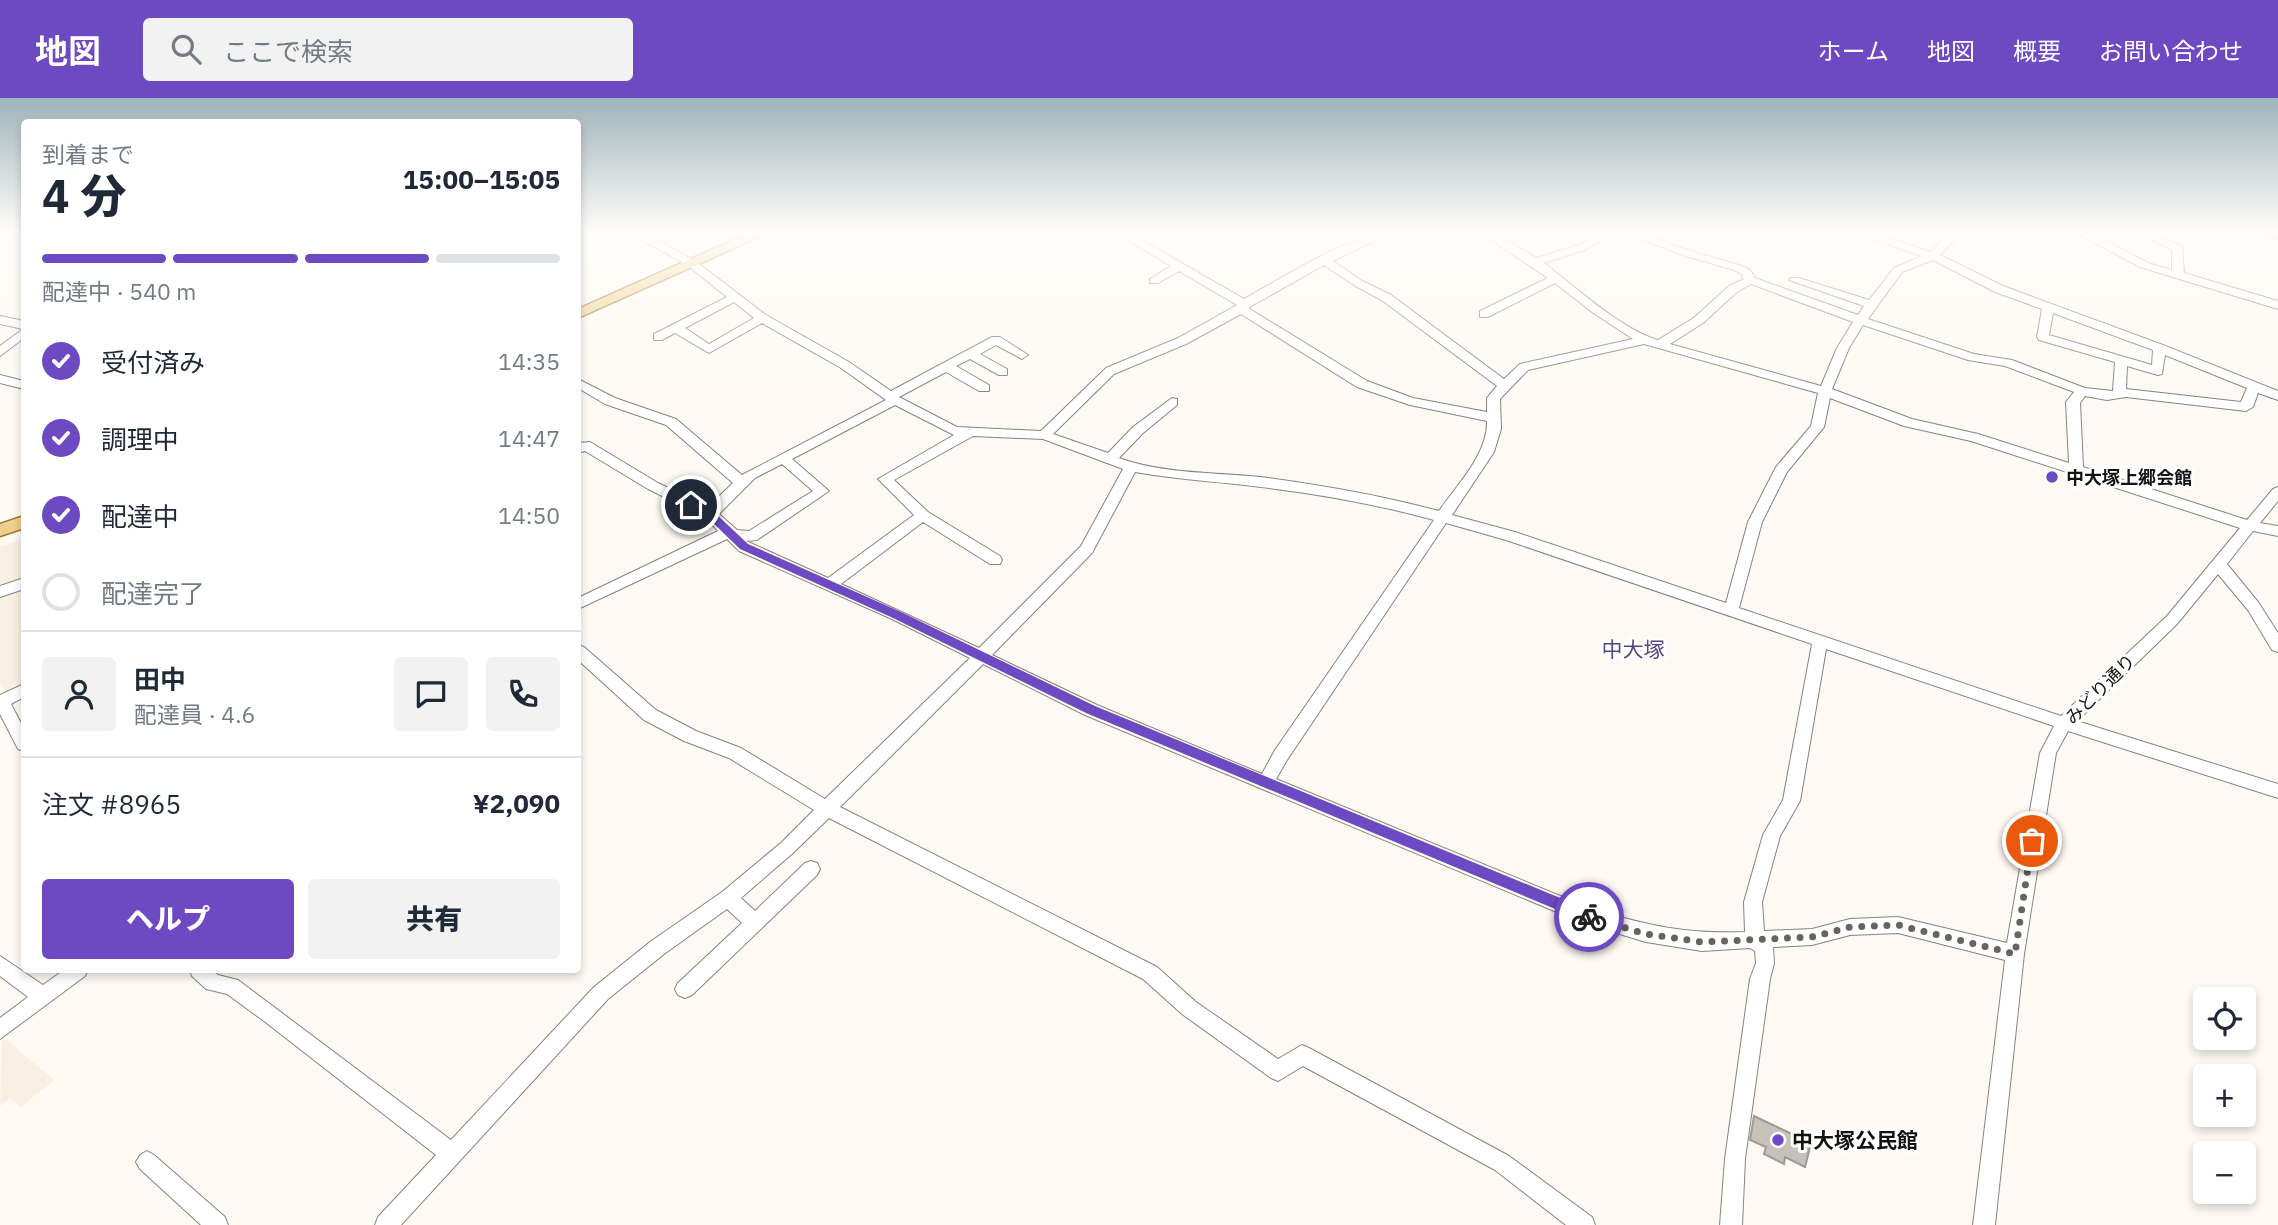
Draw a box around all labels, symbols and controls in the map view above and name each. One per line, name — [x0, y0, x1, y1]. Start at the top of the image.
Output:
search box — [143, 18, 633, 81]
text: 地図 — [35, 29, 101, 72]
icon: search — [167, 30, 205, 68]
text: ここで検索 — [223, 34, 353, 68]
text: ホーム — [1818, 35, 1889, 67]
text: 地図 — [1927, 35, 1975, 67]
text: 概要 — [2013, 35, 2061, 67]
text: お問い合わせ — [2099, 35, 2243, 67]
text: 到着まで — [42, 139, 134, 169]
text: 15:00–15:05 — [403, 162, 560, 196]
text: 4 分 — [42, 166, 126, 226]
text: 配達中 · 540 m — [42, 276, 196, 306]
icon: check — [42, 342, 80, 380]
text: 受付済み — [101, 345, 205, 379]
text: 14:35 — [498, 346, 560, 376]
icon: check — [42, 419, 80, 457]
text: 調理中 — [101, 422, 179, 456]
text: 14:47 — [498, 423, 560, 453]
place label: 中大塚上郷会館 — [2066, 466, 2192, 489]
marker: 中大塚上郷会館 — [2044, 469, 2060, 485]
pin — [661, 475, 721, 535]
icon: home — [672, 486, 710, 524]
icon: check — [42, 496, 80, 534]
text: 配達中 — [101, 499, 179, 533]
text: 14:50 — [498, 500, 560, 530]
text: 配達完了 — [101, 576, 205, 610]
district label: 中大塚 — [1602, 635, 1665, 663]
street label: みどり通り — [2060, 649, 2140, 729]
button: person — [42, 657, 116, 731]
button: chat — [394, 657, 468, 731]
button: phone — [486, 657, 560, 731]
text: 田中 — [134, 662, 186, 696]
text: 配達員 · 4.6 — [134, 699, 255, 729]
text: ¥2,090 — [473, 786, 560, 820]
text: 注文 #8965 — [42, 787, 181, 821]
pin — [2002, 811, 2062, 871]
icon: bag — [2013, 822, 2051, 860]
button: ヘルプ — [42, 879, 294, 959]
button: 共有 — [308, 879, 560, 959]
courier — [1554, 882, 1624, 952]
icon: bike — [1570, 898, 1608, 936]
map controls — [2193, 987, 2256, 1204]
button: locate — [2193, 987, 2256, 1050]
button: + — [2193, 1064, 2256, 1127]
place label: 中大塚公民館 — [1792, 1126, 1918, 1154]
marker: 中大塚公民館 — [1770, 1132, 1786, 1148]
button: − — [2193, 1141, 2256, 1204]

